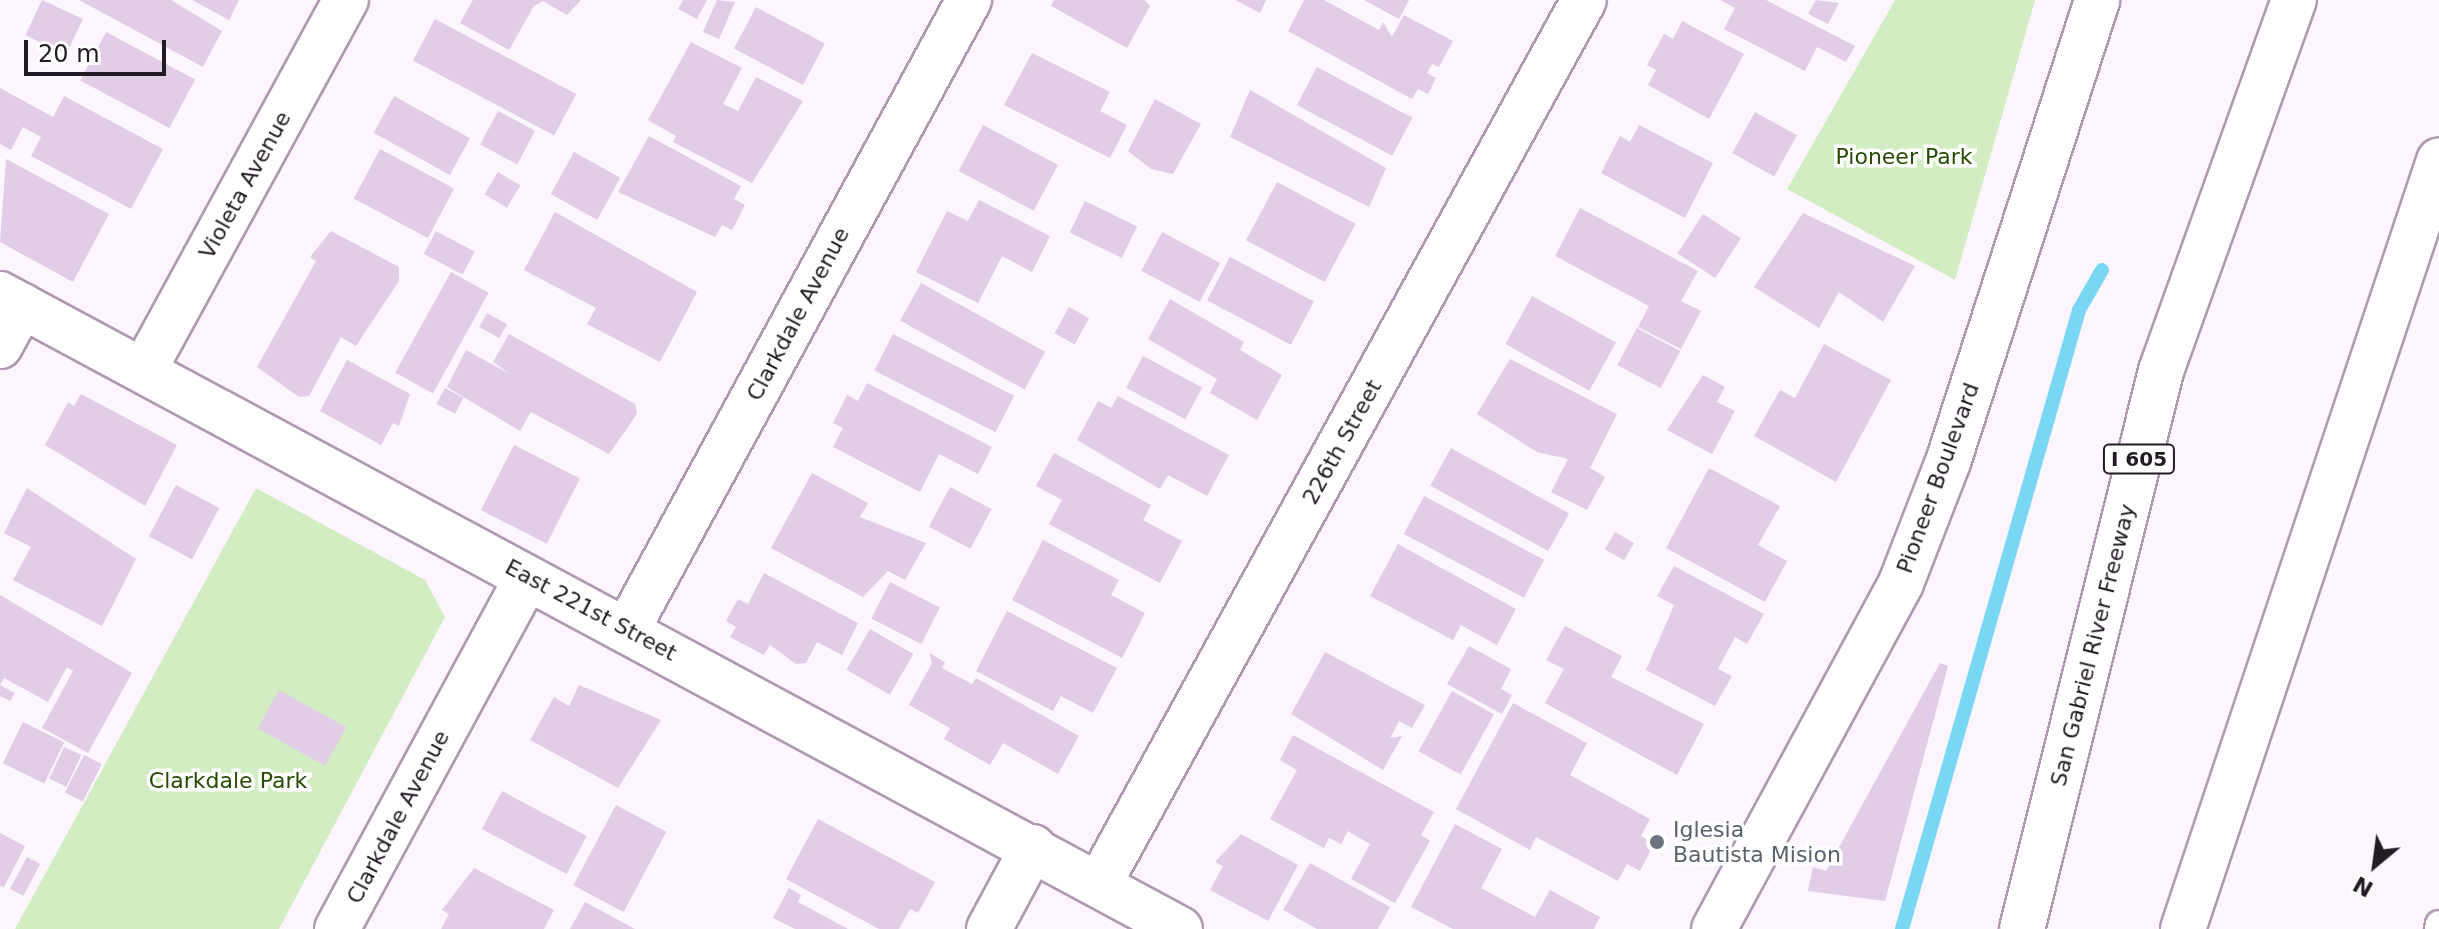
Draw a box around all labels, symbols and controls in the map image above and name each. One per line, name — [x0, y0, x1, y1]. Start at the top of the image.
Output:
scale bar — [28, 24, 170, 74]
text: 20 m — [38, 40, 100, 68]
street label: Violeta Avenue — [194, 107, 296, 263]
park label: Pioneer Park — [1836, 144, 1972, 170]
street label: Clarkdale Avenue — [741, 223, 855, 405]
street label: 226th Street — [1297, 375, 1387, 509]
street label: Pioneer Boulevard — [1891, 379, 1985, 577]
road number: I 605 — [2101, 443, 2177, 475]
street label: San Gabriel River Freeway — [2045, 501, 2141, 789]
street label: East 221st Street — [501, 554, 681, 666]
street label: Clarkdale Avenue — [341, 726, 455, 908]
park label: Clarkdale Park — [149, 768, 307, 794]
place label: Iglesia Bautista Mision — [1673, 816, 1841, 868]
north arrow — [2335, 825, 2415, 905]
marker: Iglesia Bautista Mision — [1648, 833, 1666, 851]
text: N — [2349, 871, 2377, 902]

